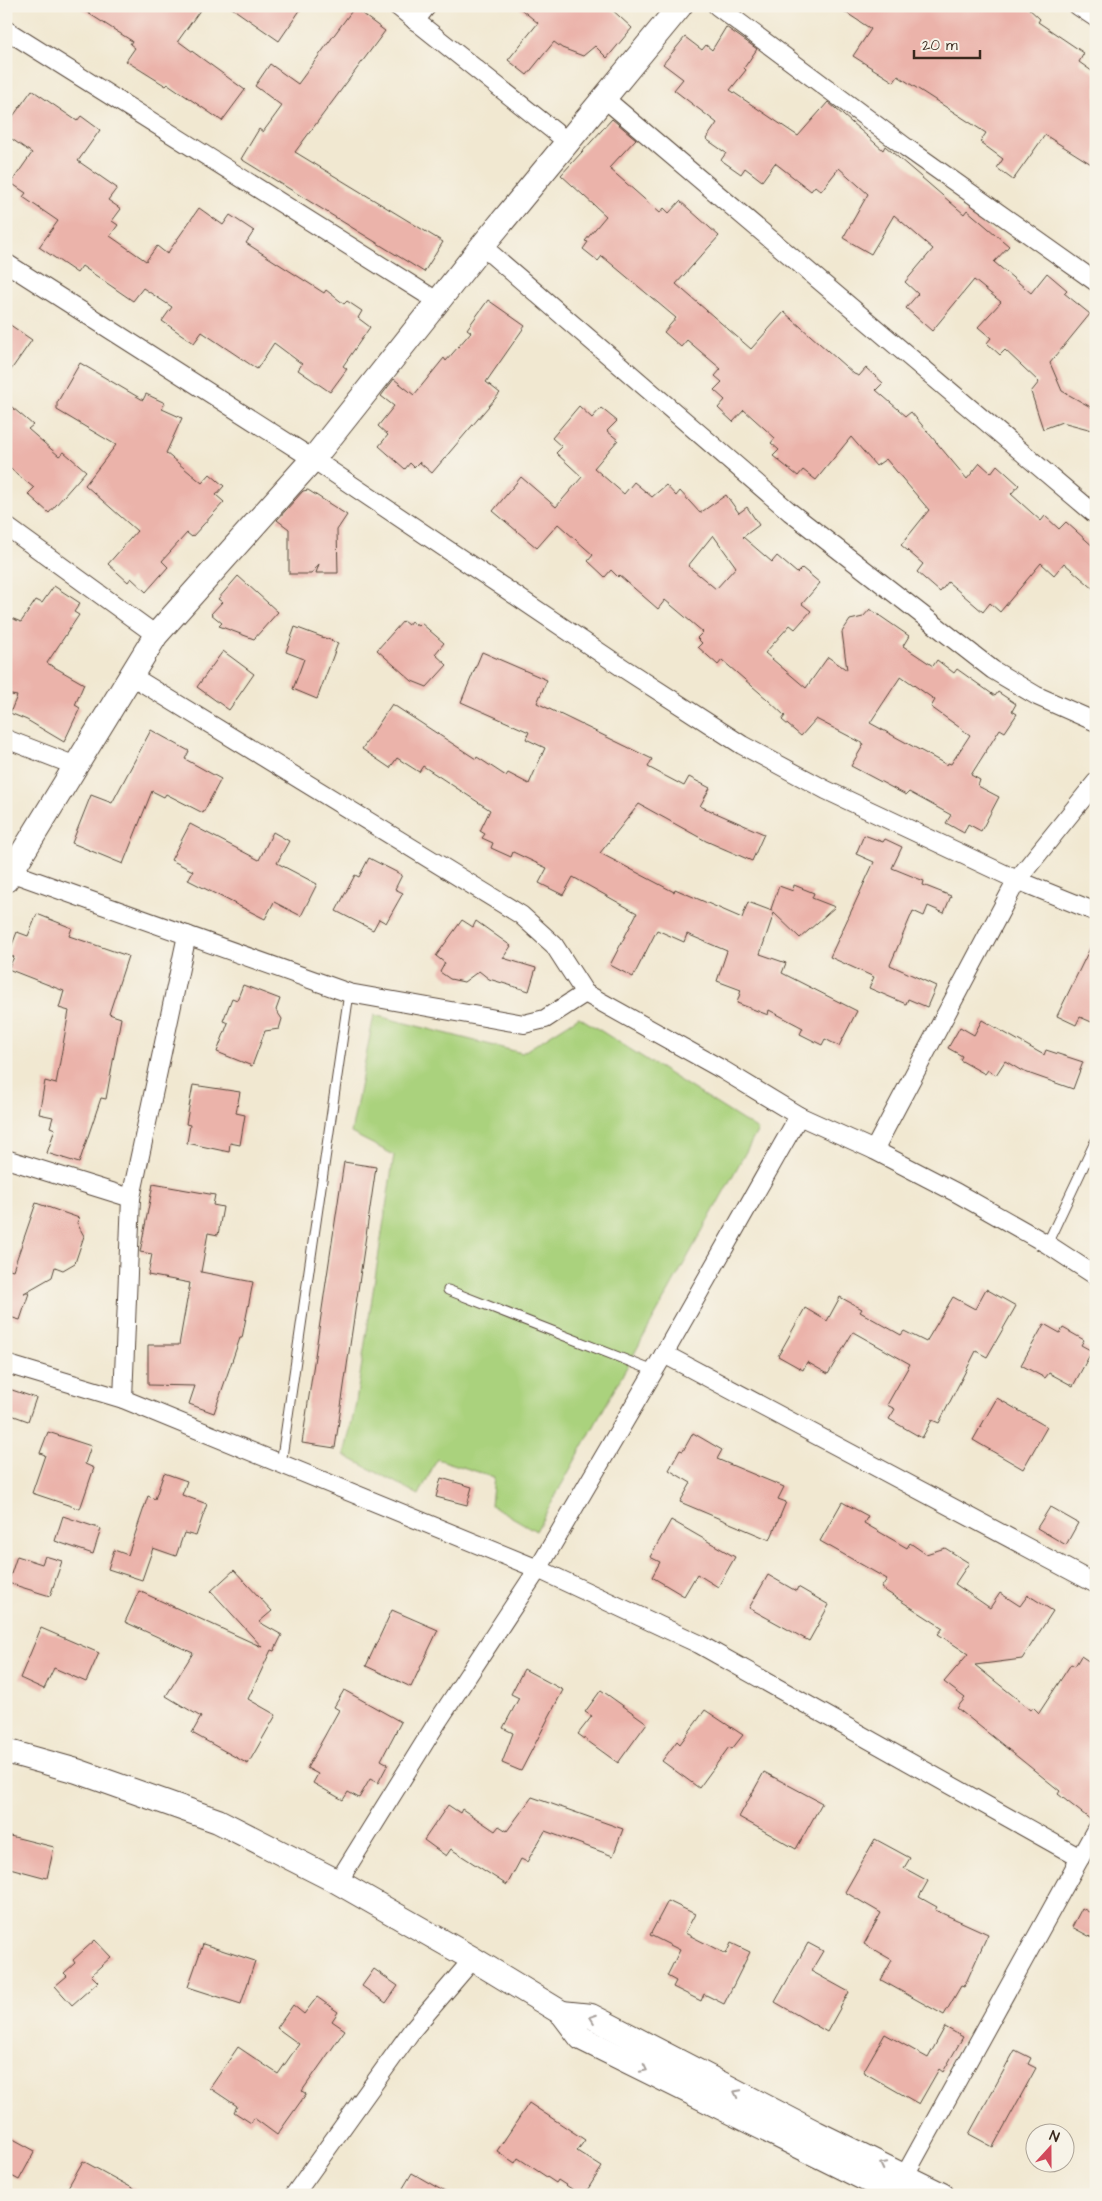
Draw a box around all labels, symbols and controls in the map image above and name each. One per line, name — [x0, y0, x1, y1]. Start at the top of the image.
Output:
scale bar — [914, 28, 981, 60]
text: 20 m — [922, 35, 958, 56]
one-way arrow — [589, 2014, 598, 2024]
one-way arrow — [638, 2063, 647, 2073]
one-way arrow — [733, 2089, 742, 2099]
north arrow — [1024, 2124, 1074, 2174]
text: N — [1047, 2126, 1062, 2148]
one-way arrow — [879, 2161, 888, 2171]

